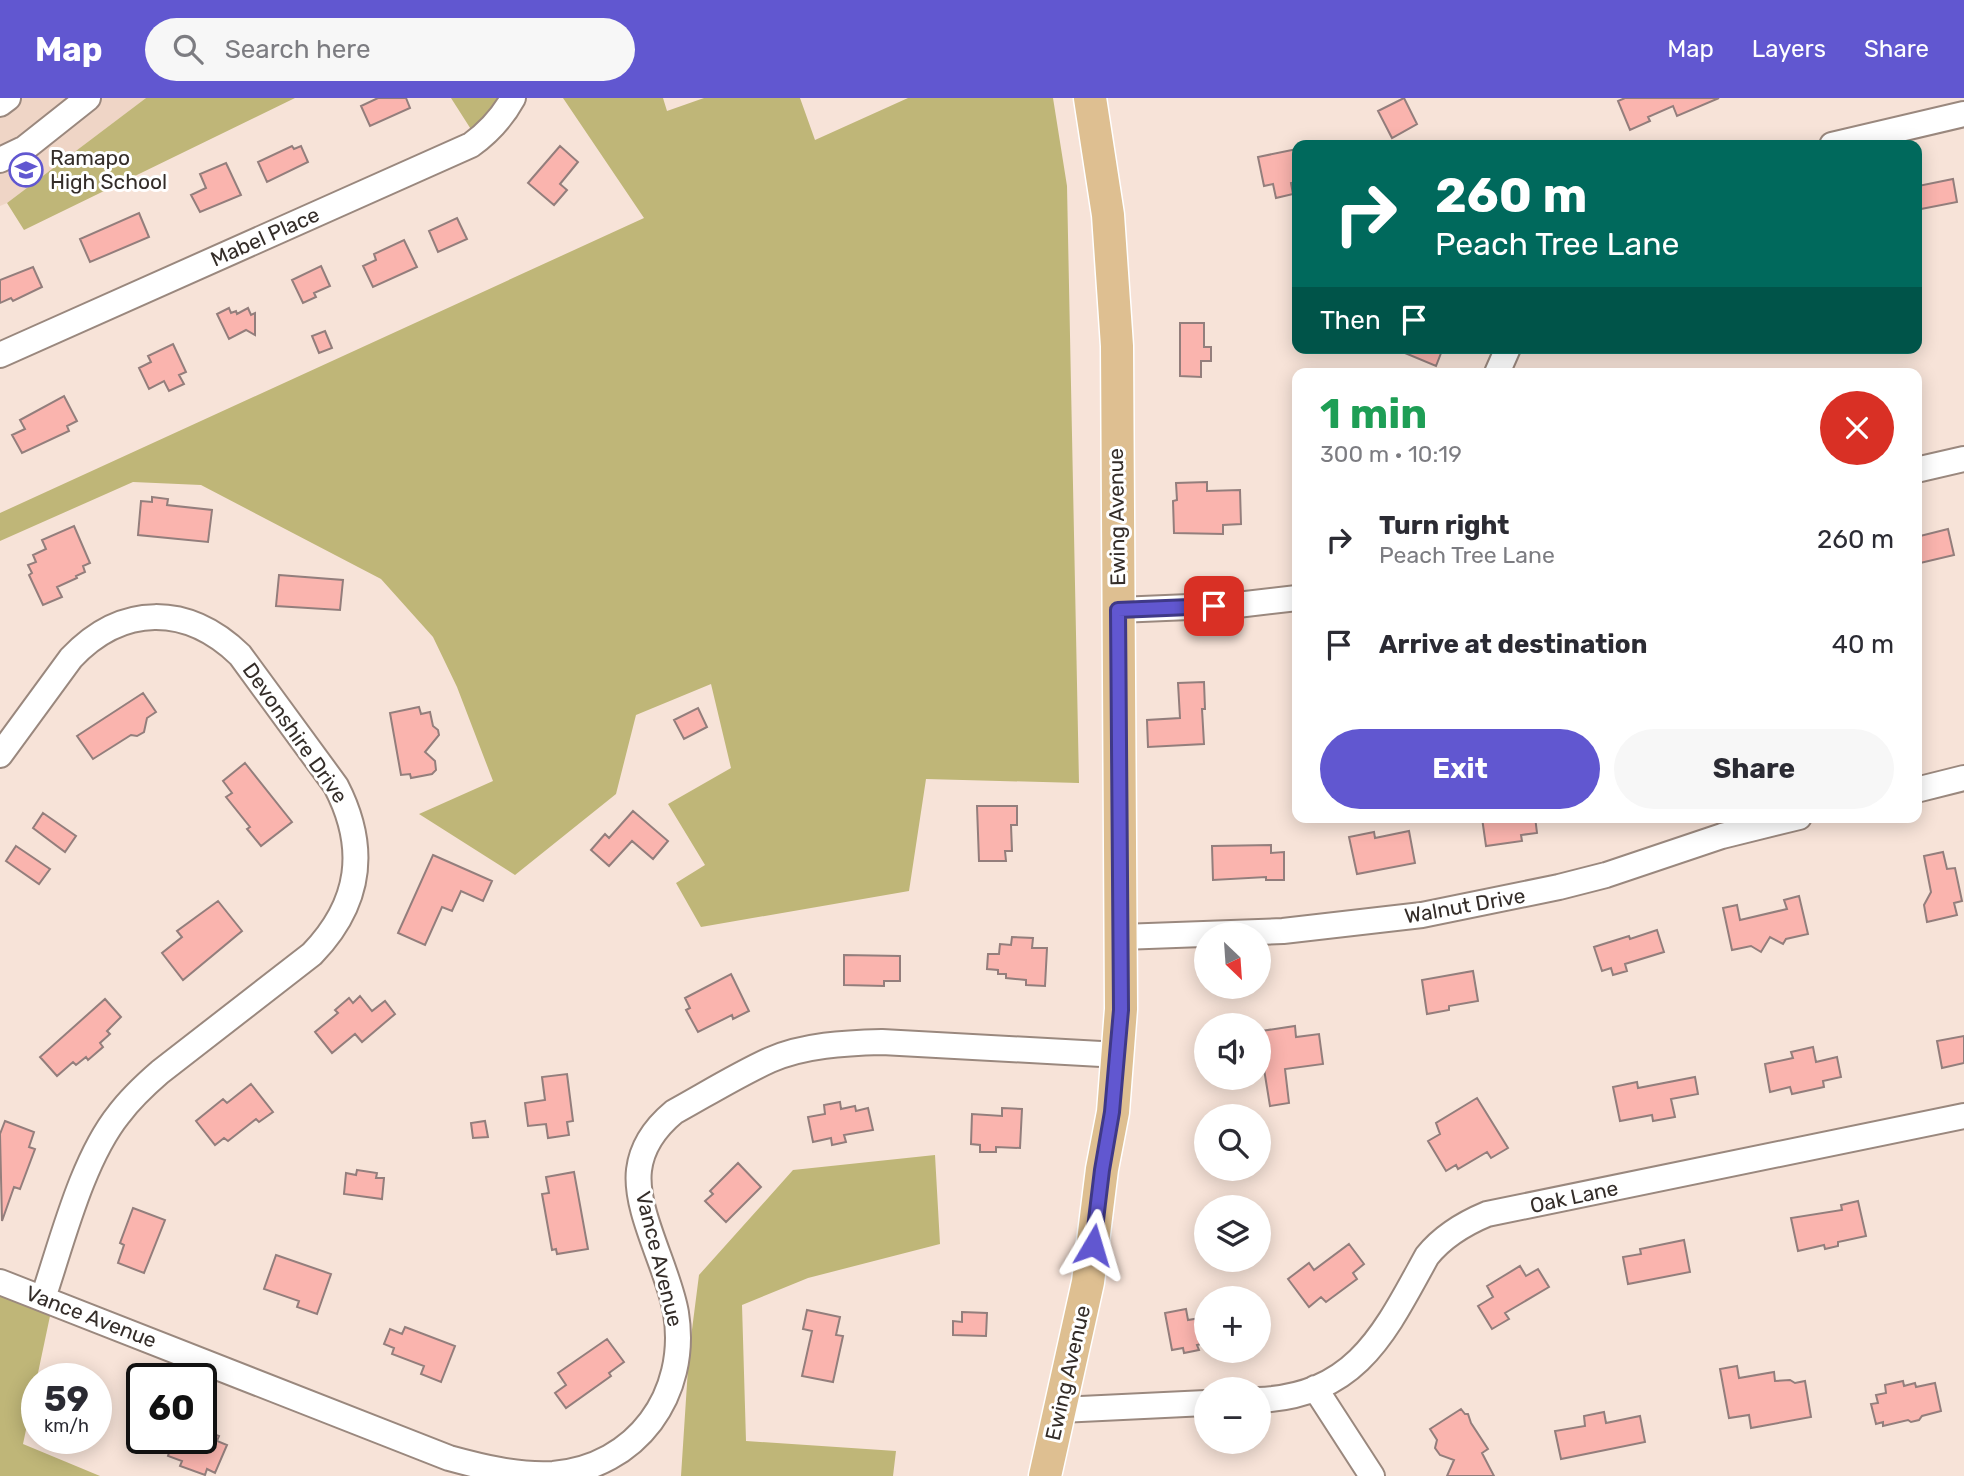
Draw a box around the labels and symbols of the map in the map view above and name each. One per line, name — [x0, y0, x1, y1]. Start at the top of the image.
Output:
place label: Ramapo High School — [50, 145, 167, 194]
school or university icon: Ramapo High School — [7, 151, 45, 189]
street label: Mabel Place — [207, 201, 323, 272]
street label: Ewing Avenue — [1103, 448, 1130, 586]
pin — [1184, 576, 1244, 636]
street label: Devonshire Drive — [238, 658, 353, 808]
street label: Walnut Drive — [1403, 883, 1527, 928]
north arrow — [1194, 922, 1270, 999]
street label: Oak Lane — [1528, 1175, 1620, 1218]
street label: Vance Avenue — [631, 1189, 688, 1329]
position arrow — [1056, 1208, 1130, 1282]
street label: Vance Avenue — [22, 1280, 160, 1353]
street label: Ewing Avenue — [1040, 1303, 1095, 1443]
speed limit sign: 60 — [126, 1363, 217, 1454]

